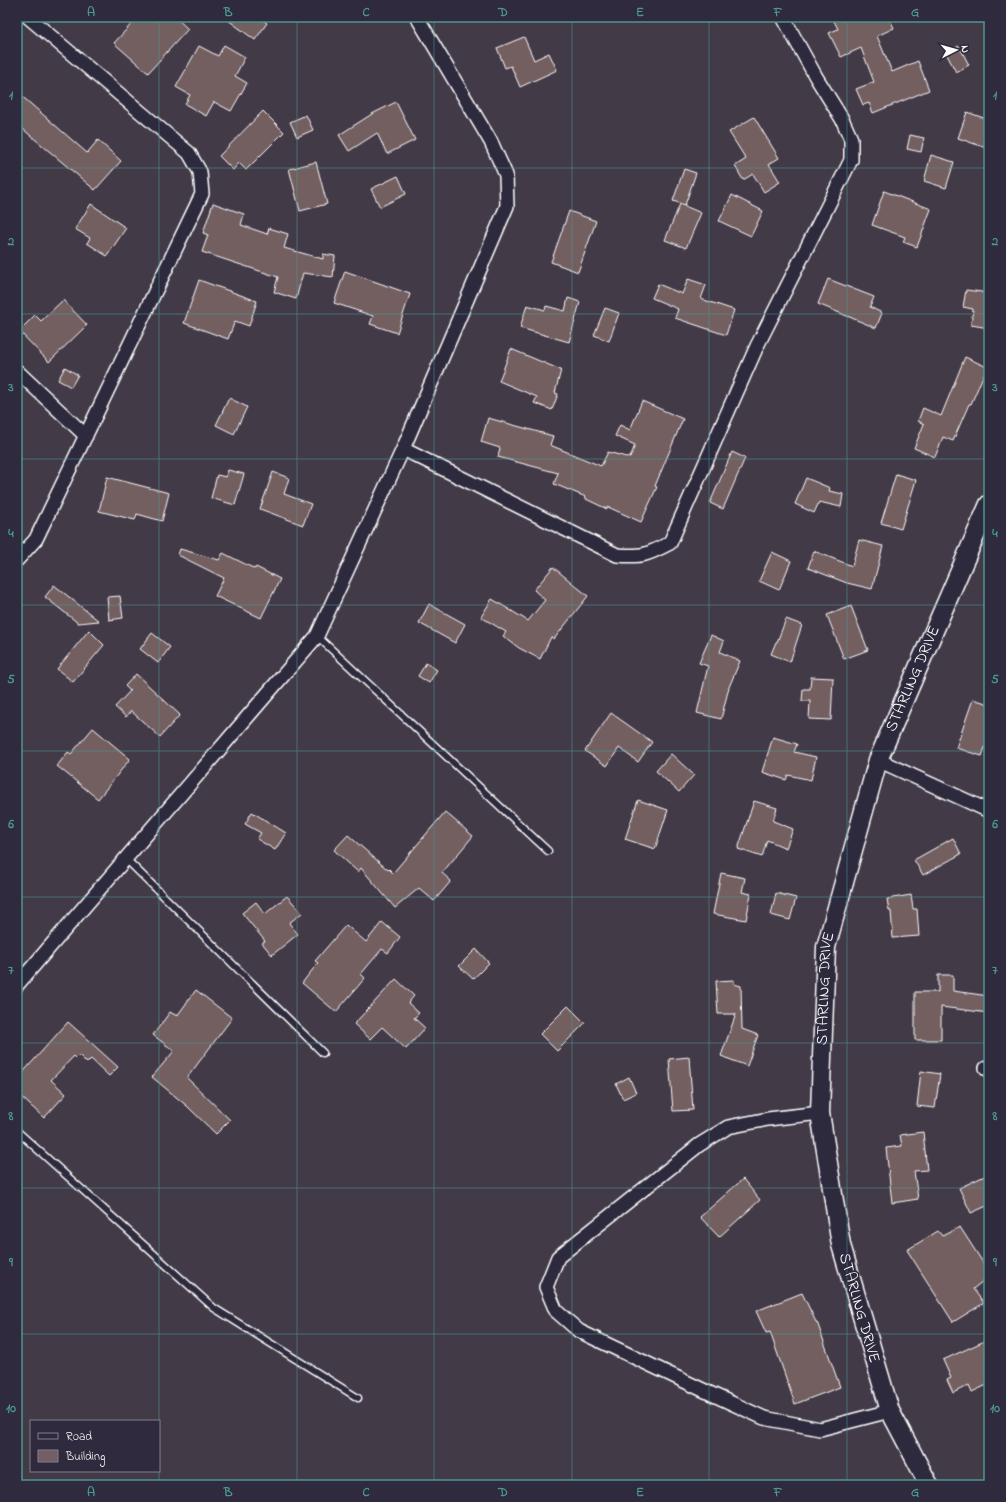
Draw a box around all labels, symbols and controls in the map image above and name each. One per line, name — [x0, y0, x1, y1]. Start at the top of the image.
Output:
text: A — [87, 3, 95, 22]
text: B — [223, 3, 233, 22]
text: C — [362, 3, 370, 22]
text: D — [497, 3, 508, 22]
text: E — [636, 3, 644, 22]
text: F — [773, 3, 783, 22]
text: G — [911, 3, 919, 22]
north arrow — [936, 30, 976, 70]
text: N — [957, 45, 973, 54]
text: 1 — [9, 86, 14, 105]
text: 1 — [993, 86, 998, 105]
text: 2 — [7, 232, 15, 251]
text: 2 — [991, 232, 999, 251]
text: 3 — [7, 378, 14, 397]
text: 3 — [991, 378, 998, 397]
text: 4 — [7, 524, 14, 543]
text: 4 — [991, 524, 998, 543]
street label: STARLING DRIVE — [880, 622, 947, 736]
text: 5 — [7, 670, 15, 689]
text: 5 — [991, 670, 999, 689]
text: 6 — [7, 815, 14, 834]
text: 6 — [991, 815, 998, 834]
street label: STARLING DRIVE — [810, 929, 842, 1046]
text: 7 — [8, 961, 14, 980]
text: 7 — [992, 961, 998, 980]
text: 8 — [8, 1107, 14, 1126]
text: 8 — [992, 1107, 998, 1126]
street label: STARLING DRIVE — [832, 1250, 886, 1366]
text: 9 — [8, 1253, 14, 1272]
text: 9 — [992, 1253, 998, 1272]
text: 10 — [6, 1399, 16, 1418]
text: 10 — [990, 1399, 1000, 1418]
legend — [30, 1420, 160, 1472]
text: Road — [66, 1428, 92, 1446]
text: Building — [65, 1448, 105, 1467]
text: A — [87, 1483, 95, 1502]
text: B — [223, 1483, 233, 1502]
text: C — [362, 1483, 370, 1502]
text: D — [497, 1483, 508, 1502]
text: E — [636, 1483, 644, 1502]
text: F — [773, 1483, 783, 1502]
text: G — [911, 1483, 919, 1502]

